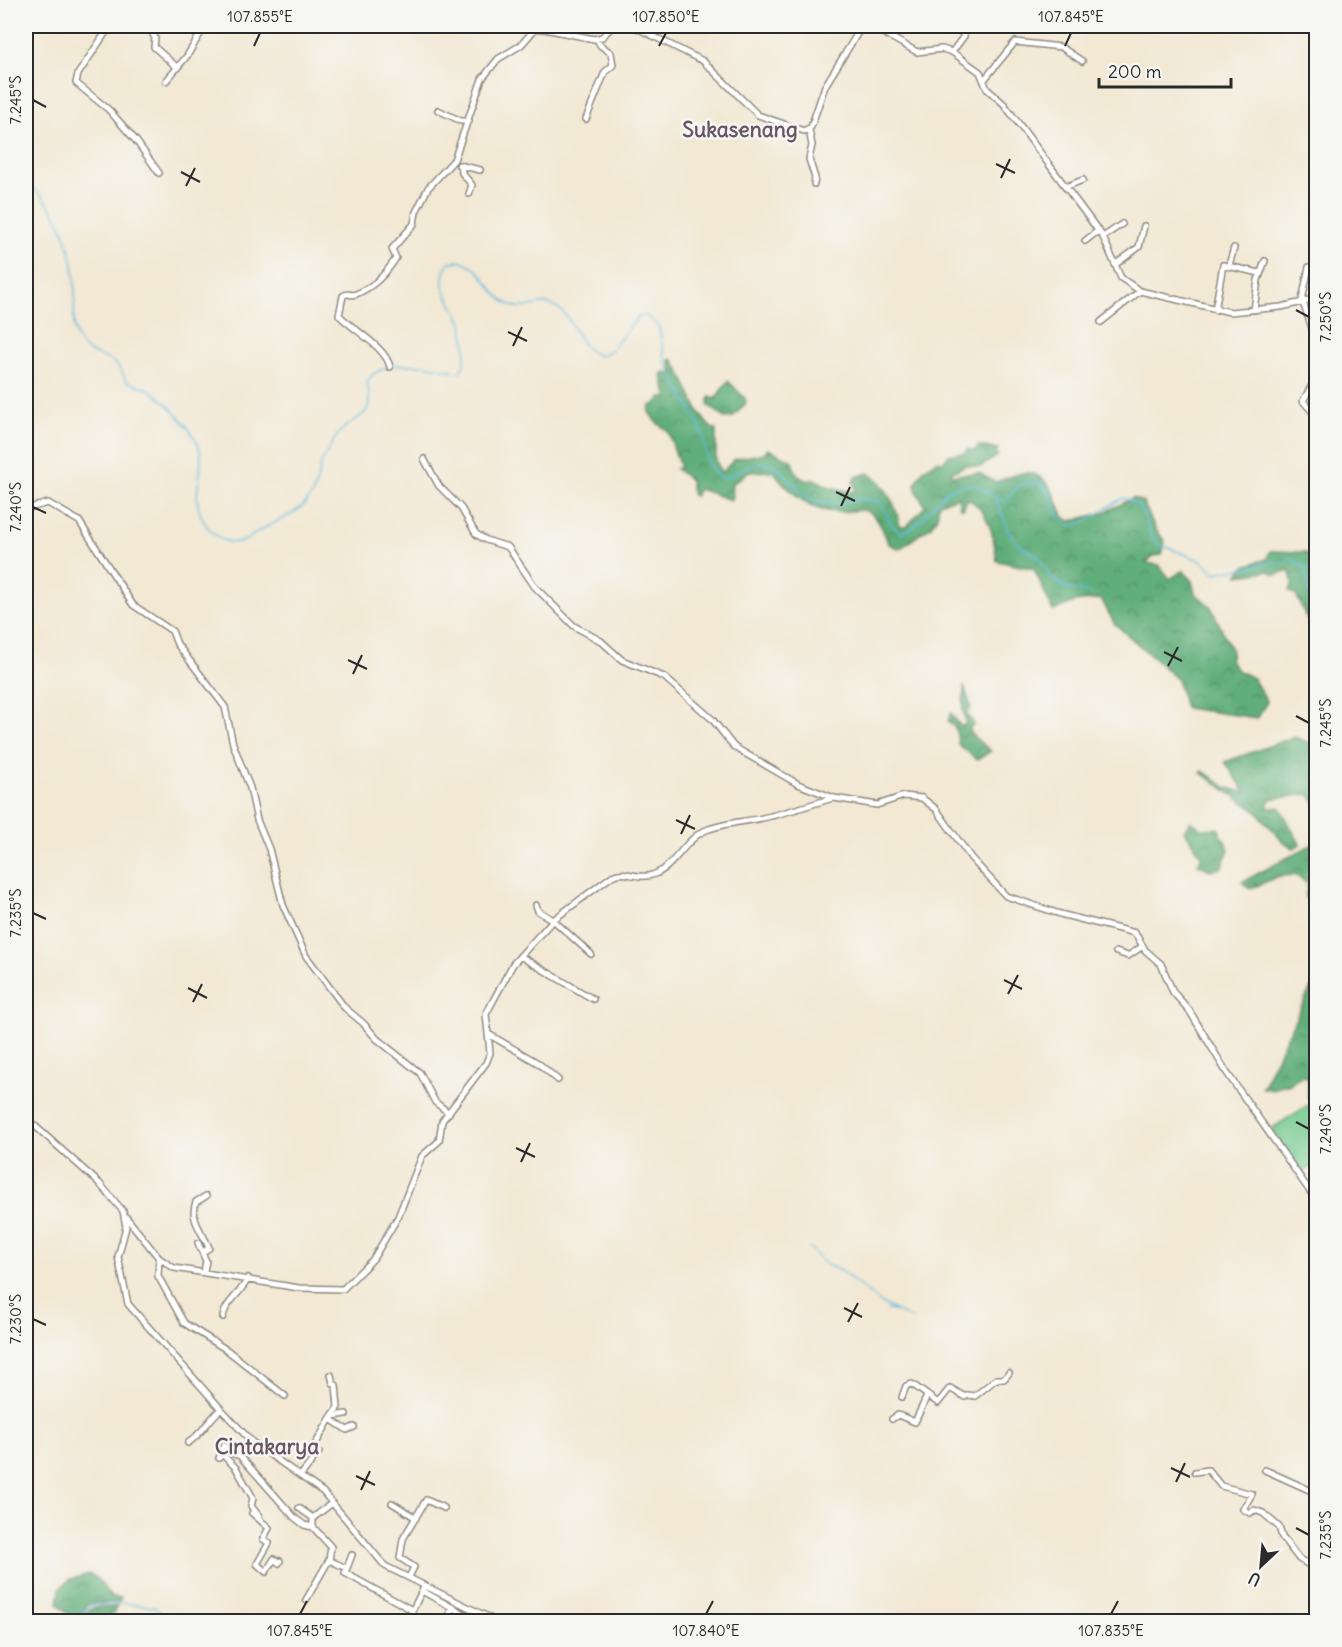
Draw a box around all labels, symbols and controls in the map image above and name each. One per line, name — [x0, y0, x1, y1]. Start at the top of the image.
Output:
text: 107.855°E — [227, 7, 293, 26]
text: 107.850°E — [632, 7, 700, 26]
text: 107.845°E — [1038, 7, 1104, 26]
scale bar — [1099, 51, 1231, 89]
text: 200 m — [1108, 60, 1162, 83]
text: 7.245°S — [6, 75, 25, 125]
district label: Sukasenang — [682, 116, 798, 143]
text: 7.250°S — [1316, 292, 1335, 342]
text: 7.240°S — [6, 482, 25, 532]
text: 7.245°S — [1316, 698, 1335, 748]
text: 7.235°S — [6, 888, 25, 938]
text: 7.240°S — [1316, 1104, 1335, 1154]
text: 7.230°S — [6, 1294, 25, 1344]
district label: Cintakarya — [215, 1433, 319, 1460]
text: 7.235°S — [1316, 1510, 1335, 1560]
north arrow — [1231, 1536, 1291, 1596]
text: U — [1245, 1568, 1264, 1591]
text: 107.845°E — [267, 1621, 333, 1640]
text: 107.840°E — [672, 1621, 740, 1640]
text: 107.835°E — [1078, 1621, 1144, 1640]

